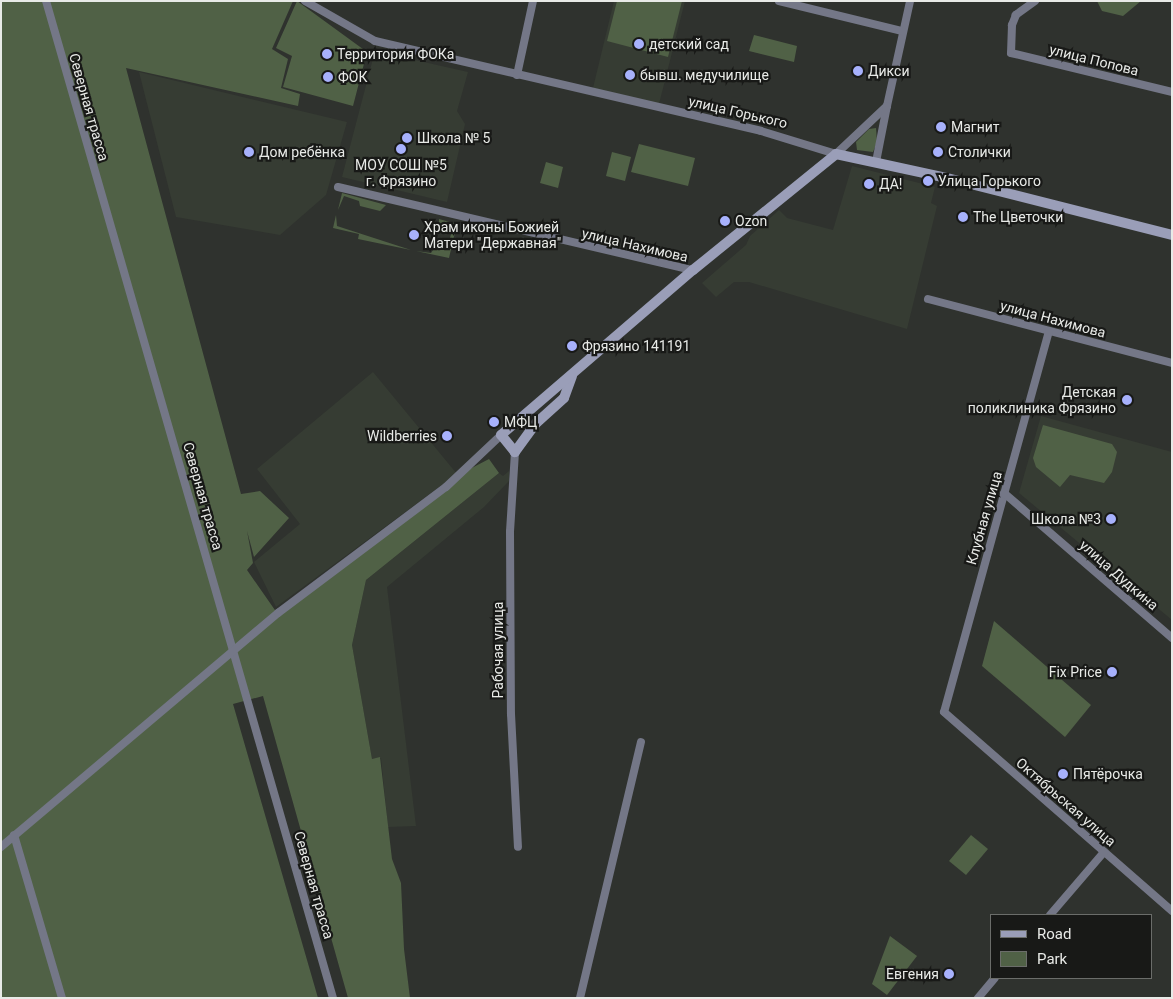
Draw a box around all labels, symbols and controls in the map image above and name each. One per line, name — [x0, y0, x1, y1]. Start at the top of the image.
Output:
place label: детский сад — [649, 36, 729, 52]
marker: детский сад — [633, 38, 645, 50]
street label: улица Попова — [1048, 41, 1140, 79]
place label: Территория ФОКа — [337, 46, 454, 62]
marker: Территория ФОКа — [321, 48, 333, 60]
street label: Северная трасса — [66, 51, 112, 163]
place label: Дикси — [868, 63, 909, 79]
marker: Дикси — [852, 65, 864, 77]
place label: бывш. медучилище — [640, 67, 769, 83]
place label: ФОК — [338, 69, 367, 85]
marker: бывш. медучилище — [624, 69, 636, 81]
marker: ФОК — [322, 71, 334, 83]
street label: улица Горького — [687, 92, 789, 132]
place label: Магнит — [951, 119, 1000, 135]
marker: Магнит — [935, 121, 947, 133]
place label: Школа № 5 — [417, 130, 490, 146]
marker: Школа № 5 — [401, 132, 413, 144]
marker: МОУ СОШ №5 г. Фрязино — [395, 143, 407, 155]
place label: Дом ребёнка — [259, 144, 345, 160]
place label: Столички — [948, 144, 1011, 160]
marker: Дом ребёнка — [243, 146, 255, 158]
marker: Столички — [932, 146, 944, 158]
place label: МОУ СОШ №5 г. Фрязино — [355, 157, 447, 190]
place label: Улица Горького — [938, 173, 1041, 189]
marker: Улица Горького — [922, 175, 934, 187]
place label: ДА! — [879, 176, 902, 192]
marker: ДА! — [863, 178, 875, 190]
place label: The Цветочки — [973, 209, 1063, 225]
marker: The Цветочки — [957, 211, 969, 223]
place label: Ozon — [735, 213, 767, 229]
marker: Ozon — [719, 215, 731, 227]
place label: Храм иконы Божией Матери "Державная" — [424, 219, 561, 252]
street label: улица Нахимова — [580, 225, 690, 265]
marker: Храм иконы Божией Матери "Державная" — [408, 229, 420, 241]
street label: улица Нахимова — [998, 297, 1108, 341]
place label: Фрязино 141191 — [582, 338, 690, 354]
marker: Фрязино 141191 — [566, 340, 578, 352]
place label: Детская поликлиника Фрязино — [968, 384, 1116, 417]
marker: Детская поликлиника Фрязино — [1120, 393, 1134, 407]
place label: МФЦ — [504, 414, 537, 430]
marker: МФЦ — [488, 416, 500, 428]
place label: Wildberriеs — [367, 428, 437, 444]
marker: Wildberriеs — [441, 430, 453, 442]
street label: Северная трасса — [180, 440, 226, 552]
street label: Клубная улица — [963, 469, 1005, 567]
place label: Школа №3 — [1031, 511, 1101, 527]
marker: Школа №3 — [1105, 513, 1117, 525]
street label: улица Дудкина — [1076, 536, 1162, 614]
street label: Рабочая улица — [490, 602, 506, 698]
place label: Fix Price — [1049, 664, 1102, 680]
marker: Fix Price — [1106, 666, 1118, 678]
street label: Октябрьская улица — [1013, 754, 1119, 850]
place label: Пятёрочка — [1073, 766, 1143, 782]
marker: Пятёрочка — [1057, 768, 1069, 780]
street label: Северная трасса — [291, 829, 337, 941]
legend — [990, 914, 1153, 979]
text: Road — [1037, 925, 1071, 943]
text: Park — [1037, 950, 1067, 968]
place label: Евгения — [886, 966, 939, 982]
marker: Евгения — [943, 968, 955, 980]

